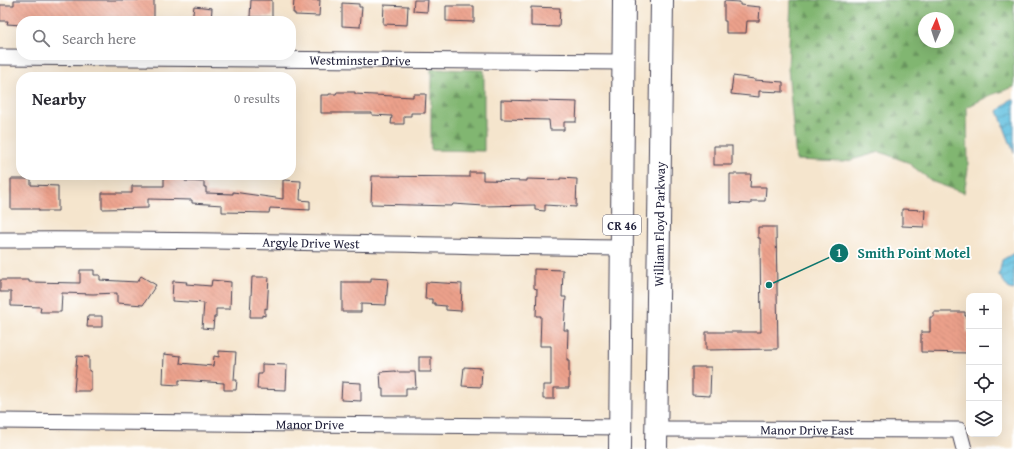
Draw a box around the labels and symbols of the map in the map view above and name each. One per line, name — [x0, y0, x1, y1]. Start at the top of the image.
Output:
north arrow — [918, 12, 954, 48]
street label: Westminster Drive — [309, 50, 411, 70]
street label: William Floyd Parkway — [649, 161, 669, 287]
road number: CR 46 — [603, 215, 641, 235]
street label: Argyle Drive West — [262, 232, 360, 253]
callout: Smith Point Motel — [829, 240, 978, 266]
text: Smith Point Motel — [858, 243, 971, 263]
text: 1 — [836, 244, 842, 261]
street label: Manor Drive — [276, 414, 344, 434]
street label: Manor Drive East — [760, 420, 854, 439]

